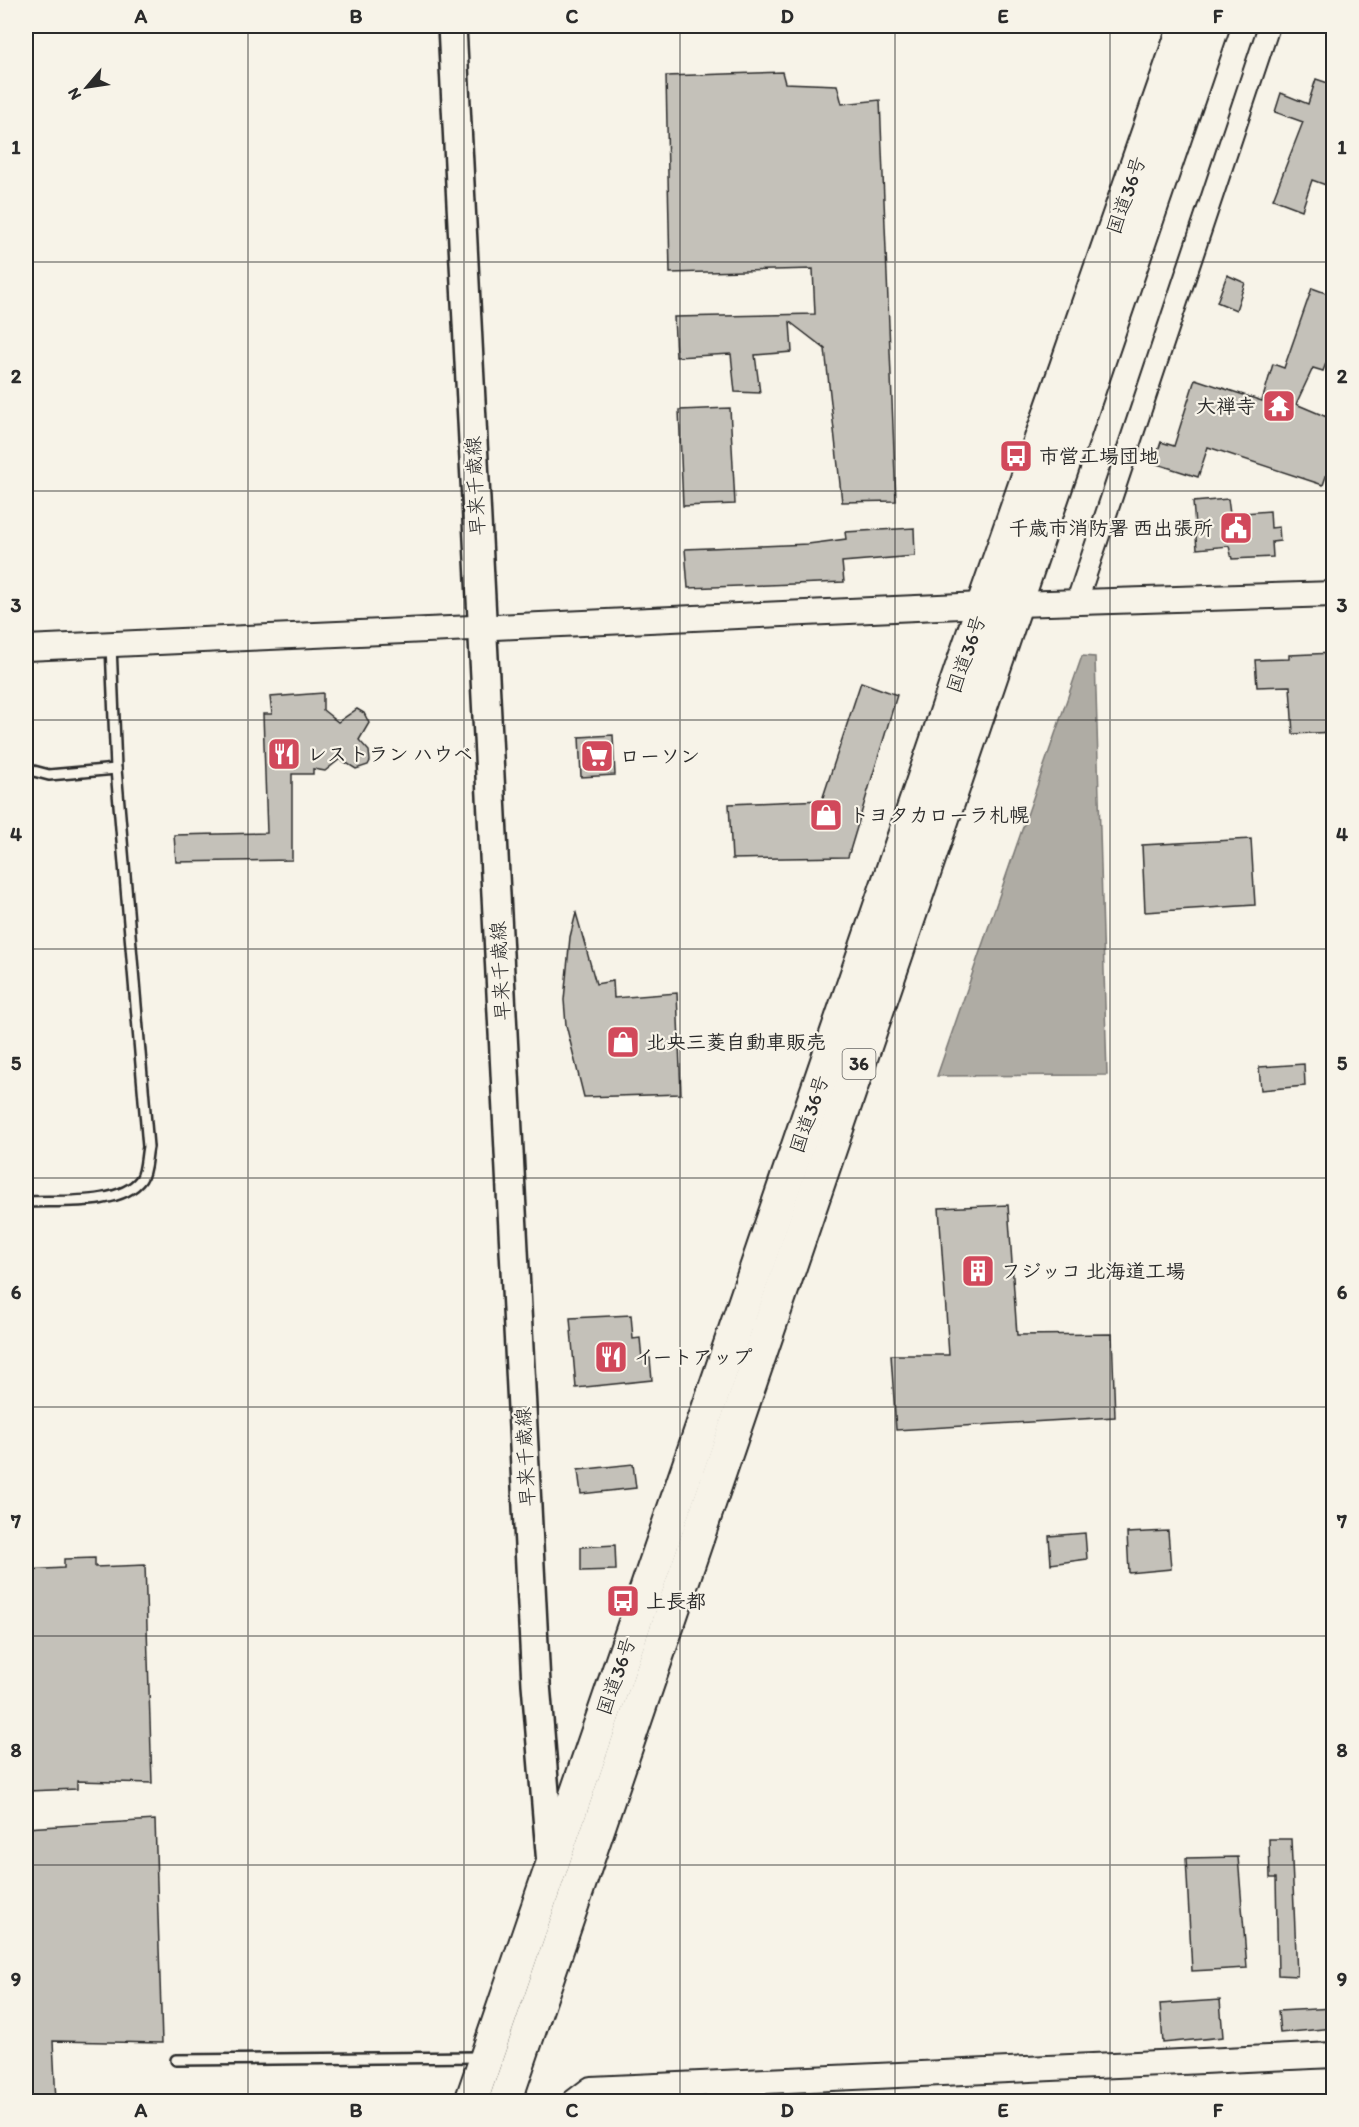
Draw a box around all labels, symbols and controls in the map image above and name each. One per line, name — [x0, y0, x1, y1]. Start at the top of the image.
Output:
text: A — [134, 4, 148, 28]
text: B — [350, 4, 363, 28]
text: C — [566, 4, 579, 28]
text: D — [780, 4, 794, 28]
text: E — [997, 4, 1009, 28]
text: F — [1213, 4, 1224, 28]
north arrow — [57, 57, 117, 117]
text: N — [63, 85, 85, 103]
text: 1 — [11, 135, 21, 159]
text: 1 — [1337, 135, 1347, 159]
street label: 国道36号 — [1101, 153, 1151, 237]
text: 2 — [11, 364, 22, 388]
text: 2 — [1337, 364, 1348, 388]
temple icon: 大禅寺 — [1261, 388, 1297, 424]
place label: 大禅寺 — [1196, 394, 1256, 418]
street label: 早来千歳線 — [460, 435, 490, 537]
bus stop icon: 市営工場団地 — [998, 438, 1034, 474]
place label: 市営工場団地 — [1039, 444, 1159, 468]
public building icon: 千歳市消防署 西出張所 — [1218, 510, 1254, 546]
place label: 千歳市消防署 西出張所 — [1009, 516, 1213, 540]
text: 3 — [11, 593, 22, 617]
text: 3 — [1337, 593, 1348, 617]
street label: 国道36号 — [941, 612, 991, 696]
restaurant icon: レストラン ハウベ — [266, 736, 302, 772]
supermarket icon: ローソン — [579, 738, 615, 774]
place label: レストラン ハウベ — [307, 742, 473, 766]
place label: ローソン — [620, 744, 700, 768]
shop icon: トヨタカローラ札幌 — [808, 797, 844, 833]
place label: トヨタカローラ札幌 — [849, 803, 1029, 827]
text: 4 — [10, 822, 22, 846]
text: 4 — [1336, 822, 1348, 846]
street label: 早来千歳線 — [485, 920, 515, 1022]
shop icon: 北央三菱自動車販売 — [605, 1024, 641, 1060]
place label: 北央三菱自動車販売 — [646, 1030, 826, 1054]
road number: 36 — [842, 1049, 876, 1079]
text: 5 — [11, 1051, 22, 1075]
text: 5 — [1337, 1051, 1348, 1075]
street label: 国道36号 — [784, 1072, 834, 1156]
building icon: フジッコ 北海道工場 — [960, 1253, 996, 1289]
place label: フジッコ 北海道工場 — [1001, 1259, 1186, 1283]
text: 6 — [11, 1280, 22, 1304]
text: 6 — [1337, 1280, 1348, 1304]
restaurant icon: イートアップ — [593, 1339, 629, 1375]
place label: イートアップ — [634, 1345, 752, 1369]
street label: 早来千歳線 — [510, 1406, 540, 1508]
text: 7 — [10, 1509, 21, 1533]
text: 7 — [1336, 1509, 1347, 1533]
bus stop icon: 上長都 — [605, 1583, 641, 1619]
place label: 上長都 — [646, 1589, 706, 1613]
street label: 国道36号 — [591, 1634, 641, 1718]
text: 8 — [11, 1738, 22, 1762]
text: 8 — [1337, 1738, 1348, 1762]
text: 9 — [11, 1967, 21, 1991]
text: 9 — [1337, 1967, 1347, 1991]
text: A — [134, 2098, 148, 2122]
text: B — [350, 2098, 363, 2122]
text: C — [566, 2098, 579, 2122]
text: D — [780, 2098, 794, 2122]
text: E — [997, 2098, 1009, 2122]
text: F — [1213, 2098, 1224, 2122]

